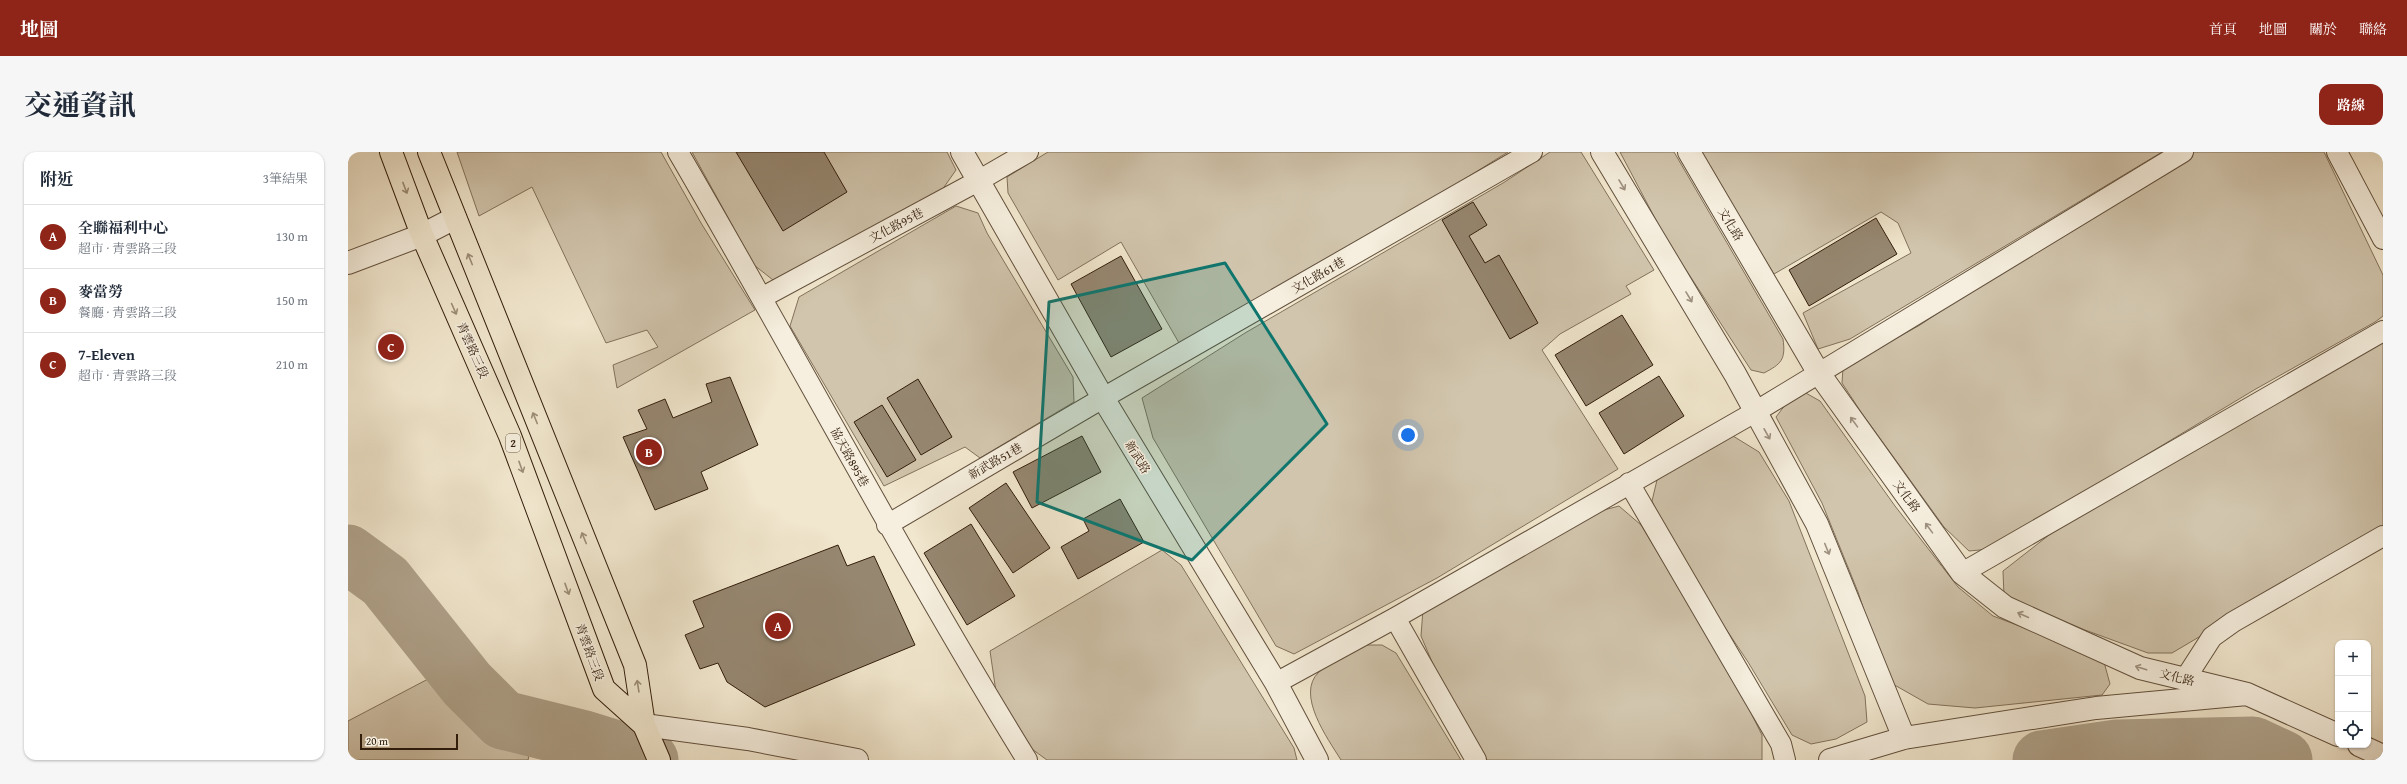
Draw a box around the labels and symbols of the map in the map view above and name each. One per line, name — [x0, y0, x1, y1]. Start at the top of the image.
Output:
one-way arrow — [1618, 179, 1626, 190]
one-way arrow — [401, 182, 409, 194]
street label: 文化路95巷 — [866, 204, 926, 246]
street label: 文化路 — [1714, 204, 1748, 244]
one-way arrow — [466, 253, 474, 265]
street label: 文化路61巷 — [1288, 253, 1348, 297]
one-way arrow — [1685, 291, 1693, 303]
one-way arrow — [451, 302, 459, 314]
street label: 青雲路三段 — [453, 319, 493, 381]
pin: C — [378, 332, 404, 362]
one-way arrow — [531, 412, 538, 424]
one-way arrow — [1850, 417, 1858, 428]
street label: 協天路895巷 — [827, 424, 873, 490]
your location — [1398, 425, 1418, 445]
one-way arrow — [1764, 428, 1772, 440]
road number: 2 — [506, 434, 520, 452]
pin: B — [636, 437, 662, 467]
street label: 新武路 — [1121, 437, 1155, 477]
street label: 新武路51巷 — [965, 439, 1025, 483]
one-way arrow — [518, 460, 526, 472]
street label: 文化路 — [1890, 476, 1924, 516]
one-way arrow — [1925, 522, 1934, 533]
one-way arrow — [580, 533, 587, 545]
one-way arrow — [1824, 543, 1832, 555]
one-way arrow — [563, 582, 571, 594]
pin: A — [765, 611, 791, 641]
one-way arrow — [2017, 611, 2029, 618]
street label: 青雲路三段 — [572, 621, 608, 683]
one-way arrow — [2136, 663, 2148, 671]
street label: 文化路 — [2157, 664, 2197, 690]
one-way arrow — [634, 680, 642, 693]
scale bar — [360, 732, 458, 751]

